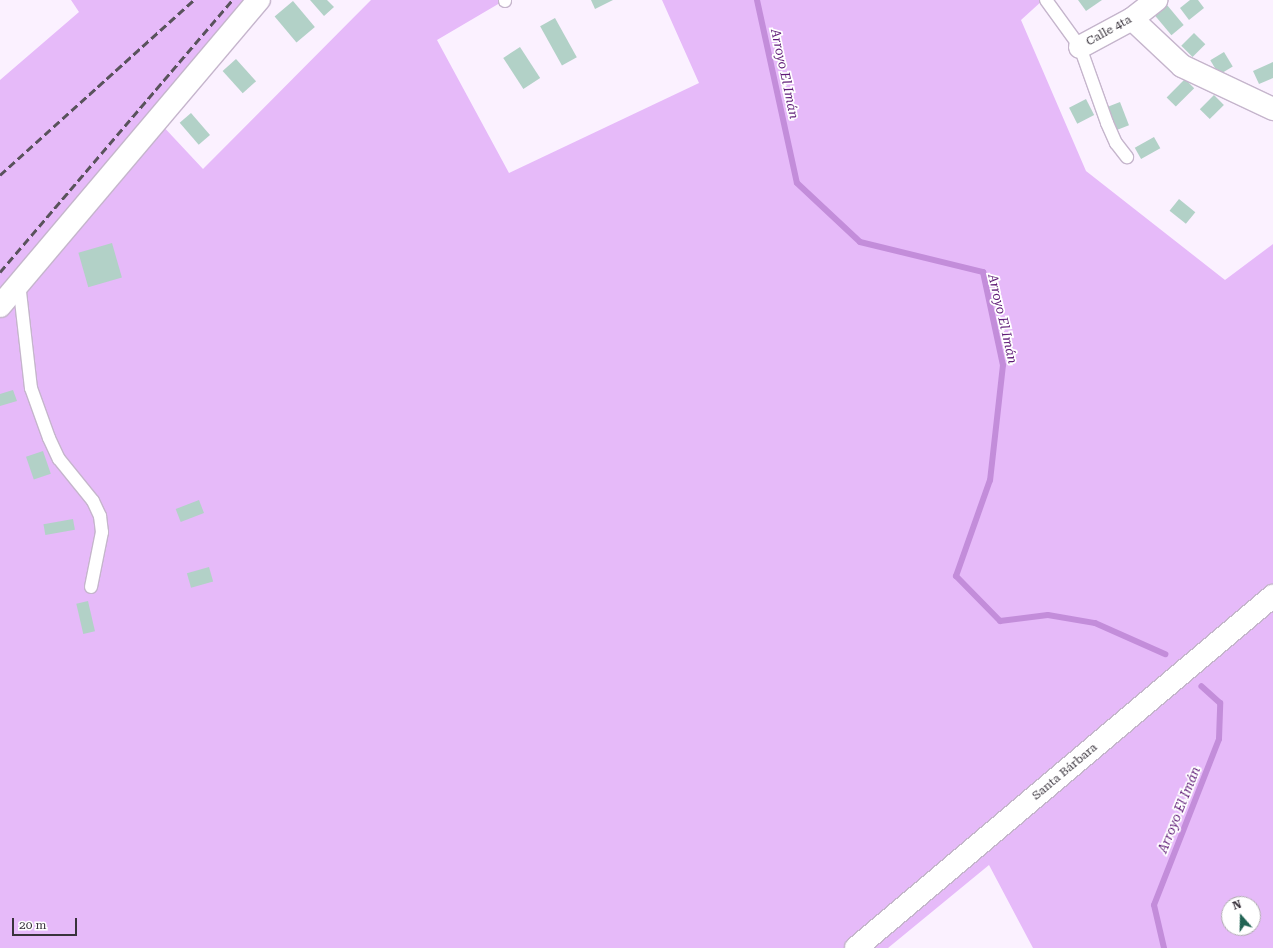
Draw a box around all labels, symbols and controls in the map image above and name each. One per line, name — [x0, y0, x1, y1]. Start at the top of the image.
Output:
street label: Calle 4ta — [1084, 13, 1134, 49]
water label: Arroyo El Imán — [767, 28, 801, 120]
water label: Arroyo El Imán — [984, 273, 1020, 365]
street label: Santa Bárbara — [1030, 741, 1100, 803]
water label: Arroyo El Imán — [1156, 765, 1204, 855]
north arrow — [1221, 896, 1261, 936]
text: N — [1231, 898, 1243, 913]
scale bar — [14, 910, 79, 936]
text: 20 m — [19, 918, 46, 932]

